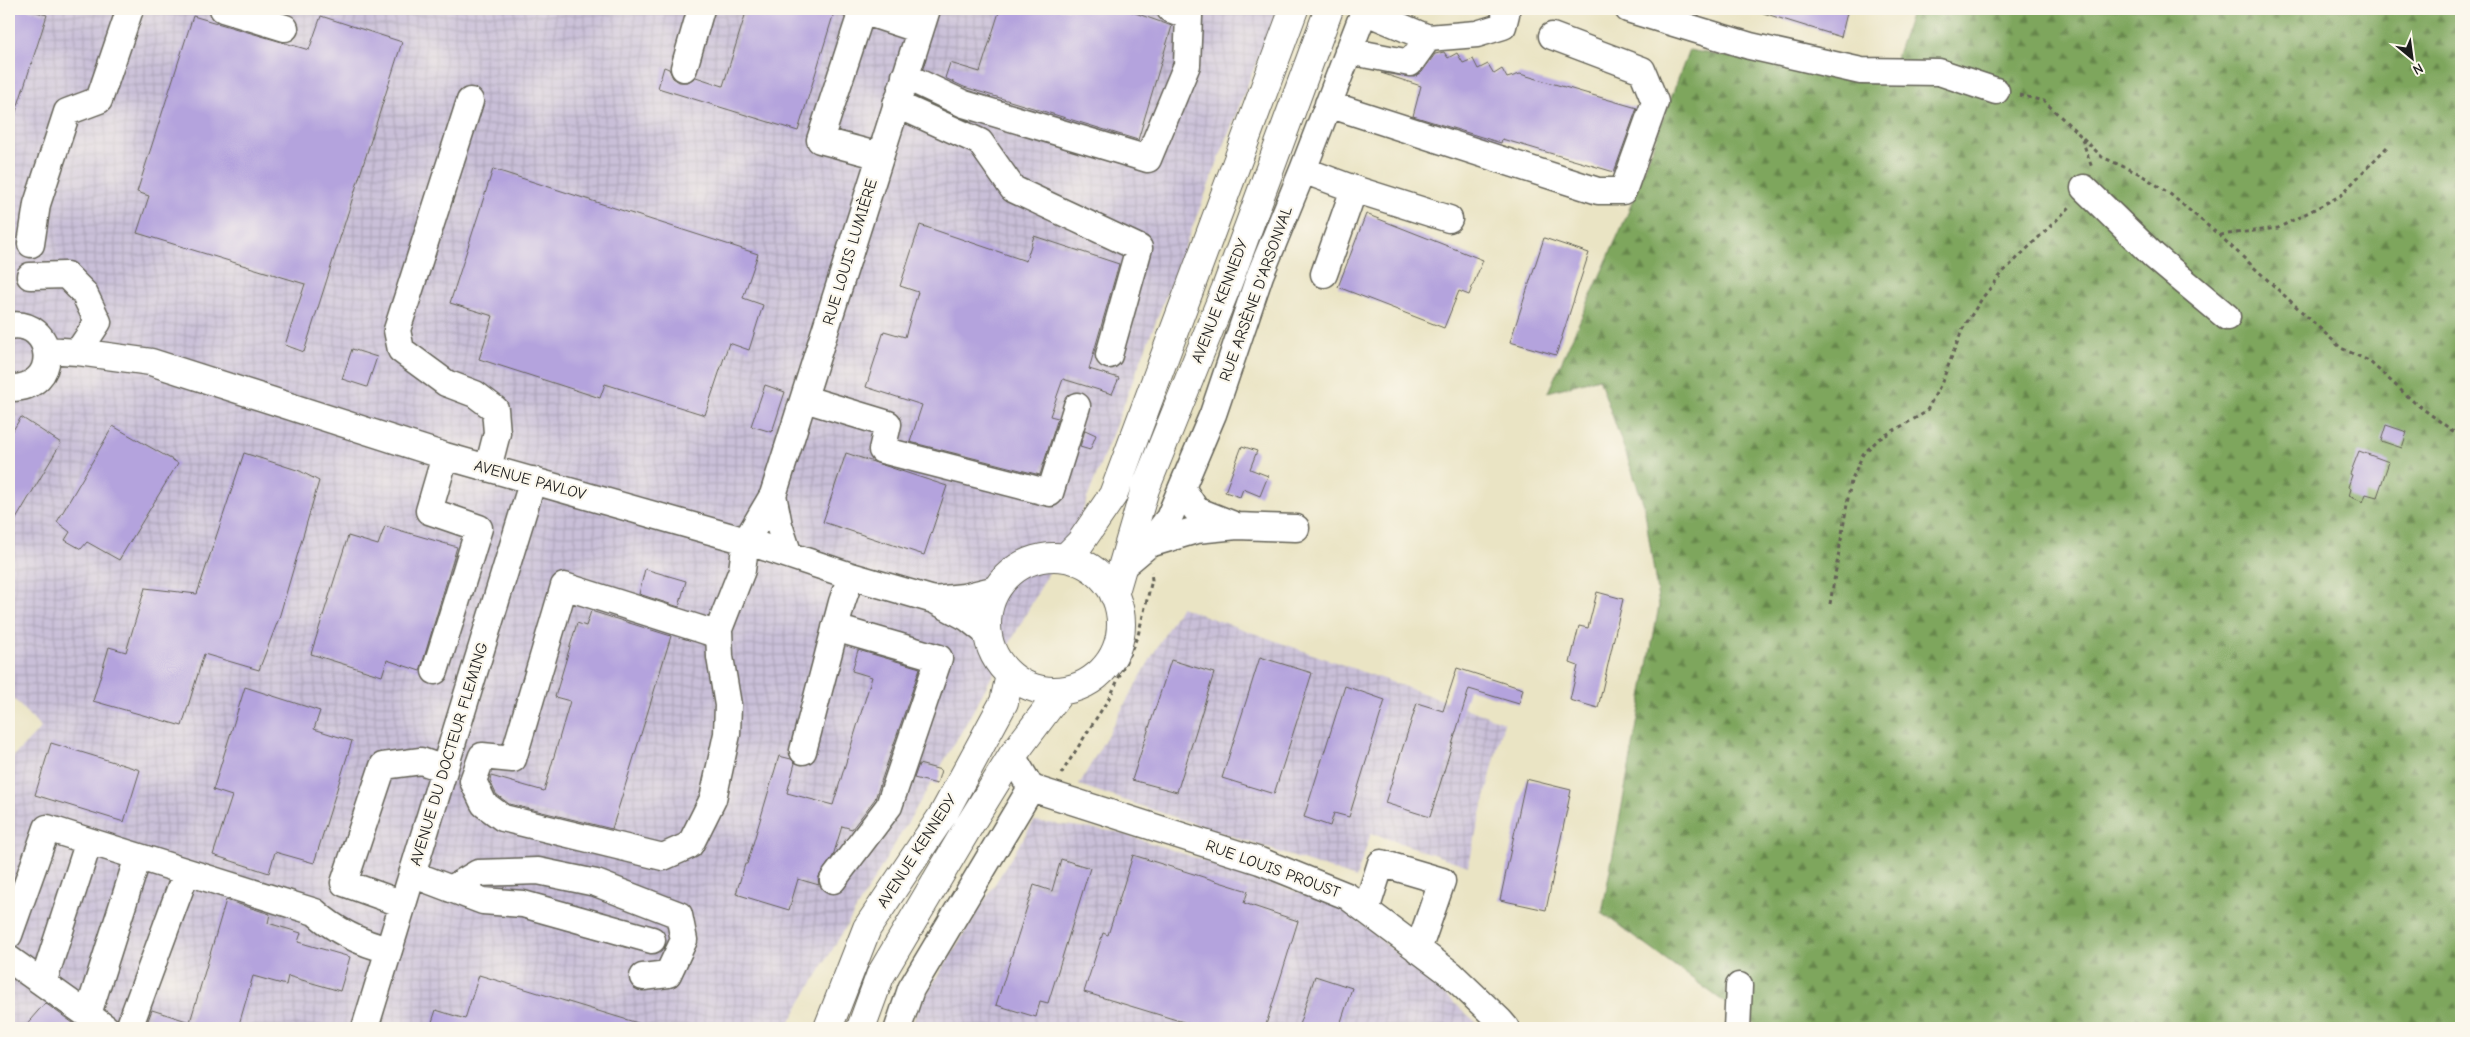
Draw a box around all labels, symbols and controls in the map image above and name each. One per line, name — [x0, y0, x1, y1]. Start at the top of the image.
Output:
north arrow — [2388, 32, 2438, 82]
text: N — [2410, 59, 2426, 79]
street label: RUE LOUIS LUMIÈRE — [818, 176, 881, 327]
street label: RUE ARSÈNE D'ARSONVAL — [1215, 204, 1296, 384]
street label: AVENUE KENNEDY — [1188, 236, 1252, 366]
street label: AVENUE PAVLOV — [472, 456, 588, 504]
street label: AVENUE DU DOCTEUR FLEMING — [406, 640, 492, 868]
street label: AVENUE KENNEDY — [874, 790, 961, 911]
street label: RUE LOUIS PROUST — [1203, 836, 1343, 902]

